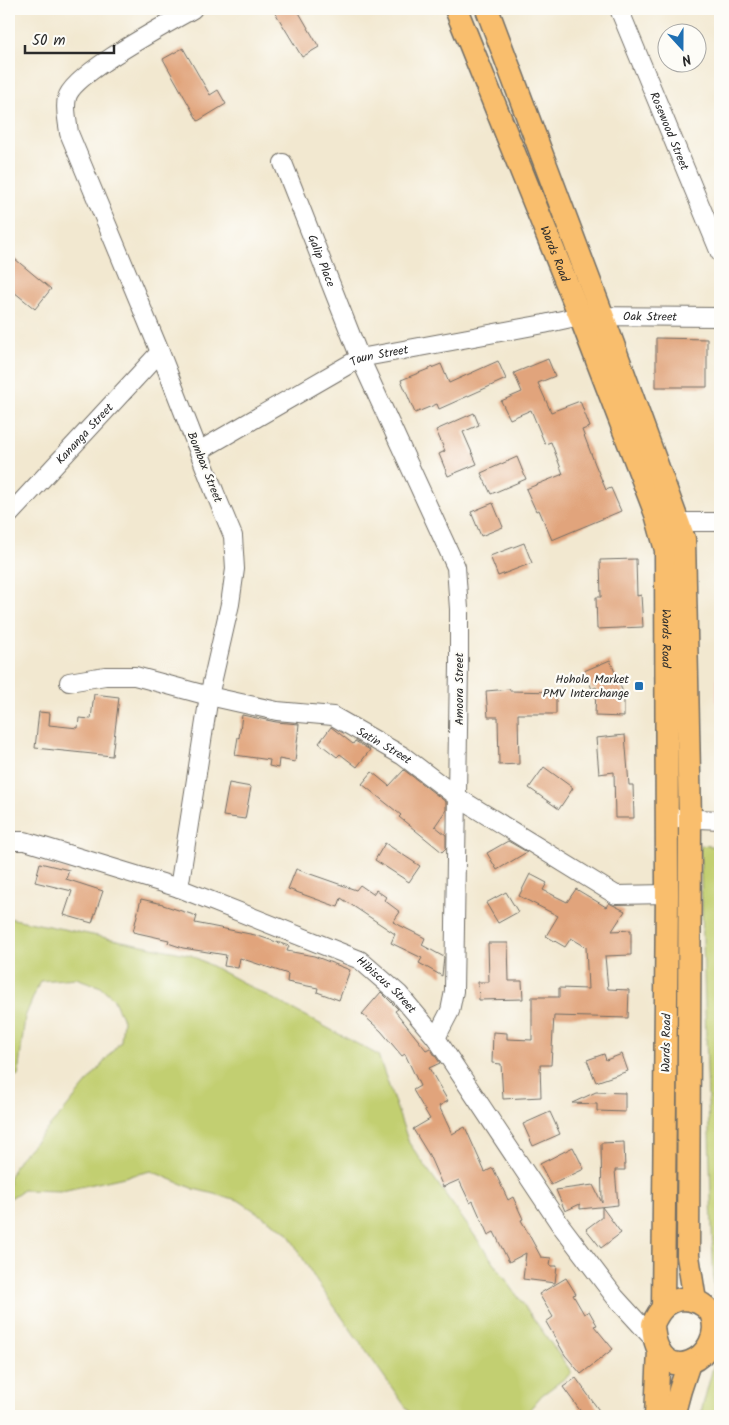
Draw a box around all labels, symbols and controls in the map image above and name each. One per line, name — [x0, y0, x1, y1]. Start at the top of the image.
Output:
scale bar — [25, 22, 114, 54]
north arrow — [656, 22, 706, 72]
text: 50 m — [32, 29, 66, 53]
text: N — [678, 47, 694, 71]
street label: Rosewood Street — [644, 89, 694, 174]
street label: Wards Road — [535, 223, 575, 286]
street label: Galip Place — [302, 232, 340, 291]
street label: Oak Street — [623, 307, 677, 327]
street label: Taun Street — [346, 340, 410, 372]
street label: Kananga Street — [51, 399, 118, 469]
street label: Bombax Street — [182, 429, 228, 506]
street label: Wards Road — [656, 609, 675, 669]
street label: Amoora Street — [450, 652, 469, 725]
place label: Hohola Market PMV Interchange — [543, 670, 630, 703]
marker: Hohola Market PMV Interchange — [633, 680, 645, 692]
street label: Satin Street — [353, 722, 416, 770]
street label: Hibiscus Street — [352, 952, 421, 1018]
street label: Wards Road — [656, 1012, 677, 1073]

